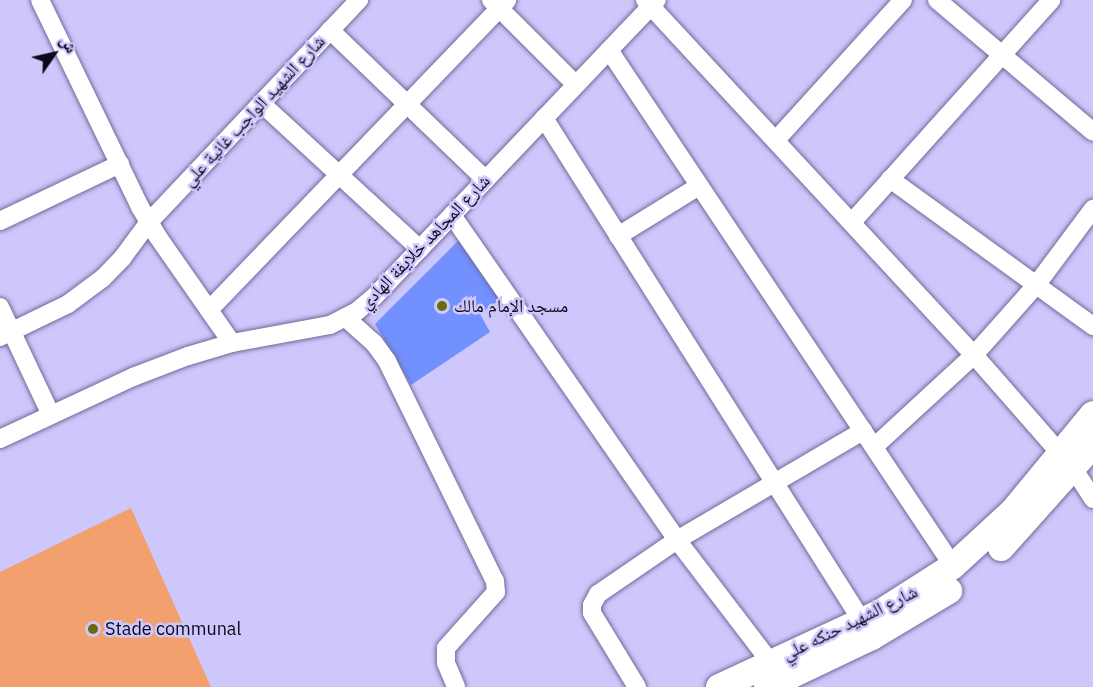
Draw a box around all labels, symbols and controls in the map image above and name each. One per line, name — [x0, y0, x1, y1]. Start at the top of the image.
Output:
north arrow — [24, 24, 84, 84]
text: ش — [56, 31, 82, 57]
street label: شارع الشهيد الواجب غانية علي — [178, 31, 330, 191]
street label: شارع المجاهد خلايفة الهادي — [355, 170, 495, 314]
place label: مسجد الإمام مالك — [454, 295, 568, 317]
marker: مسجد الإمام مالك — [435, 299, 449, 313]
street label: شارع الشهيد حنكه علي — [779, 581, 921, 665]
place label: Stade communal — [105, 618, 241, 640]
marker: Stade communal — [86, 622, 100, 636]

